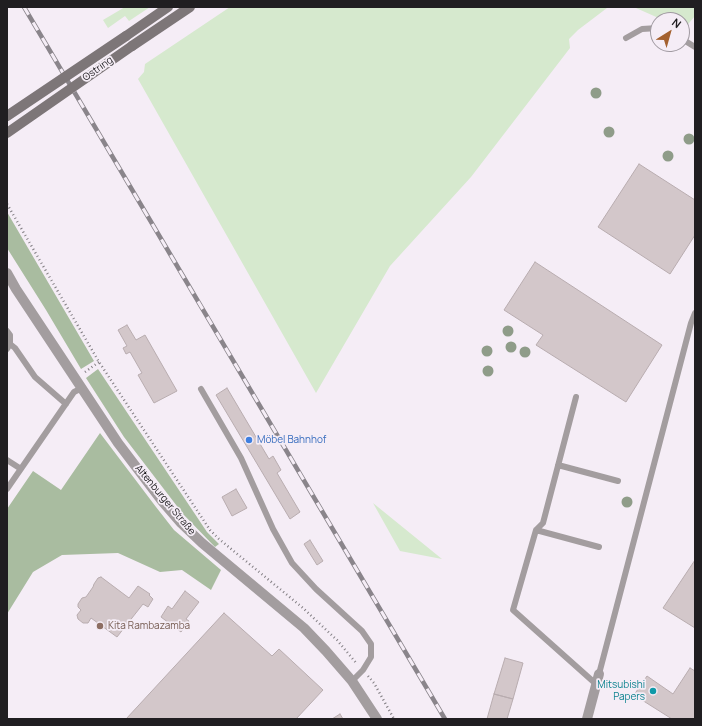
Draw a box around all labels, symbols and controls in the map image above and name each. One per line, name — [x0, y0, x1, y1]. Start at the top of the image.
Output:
north arrow — [650, 12, 690, 52]
text: N — [669, 14, 685, 31]
street label: Ostring — [81, 54, 115, 84]
place label: Möbel Bahnhof — [257, 434, 326, 446]
marker: Möbel Bahnhof — [244, 435, 254, 445]
street label: Altenburger Straße — [132, 463, 198, 537]
place label: Kita Rambazamba — [108, 620, 190, 632]
marker: Kita Rambazamba — [95, 621, 105, 631]
place label: Mitsubishi Papers — [597, 679, 645, 702]
marker: Mitsubishi Papers — [648, 686, 658, 696]

